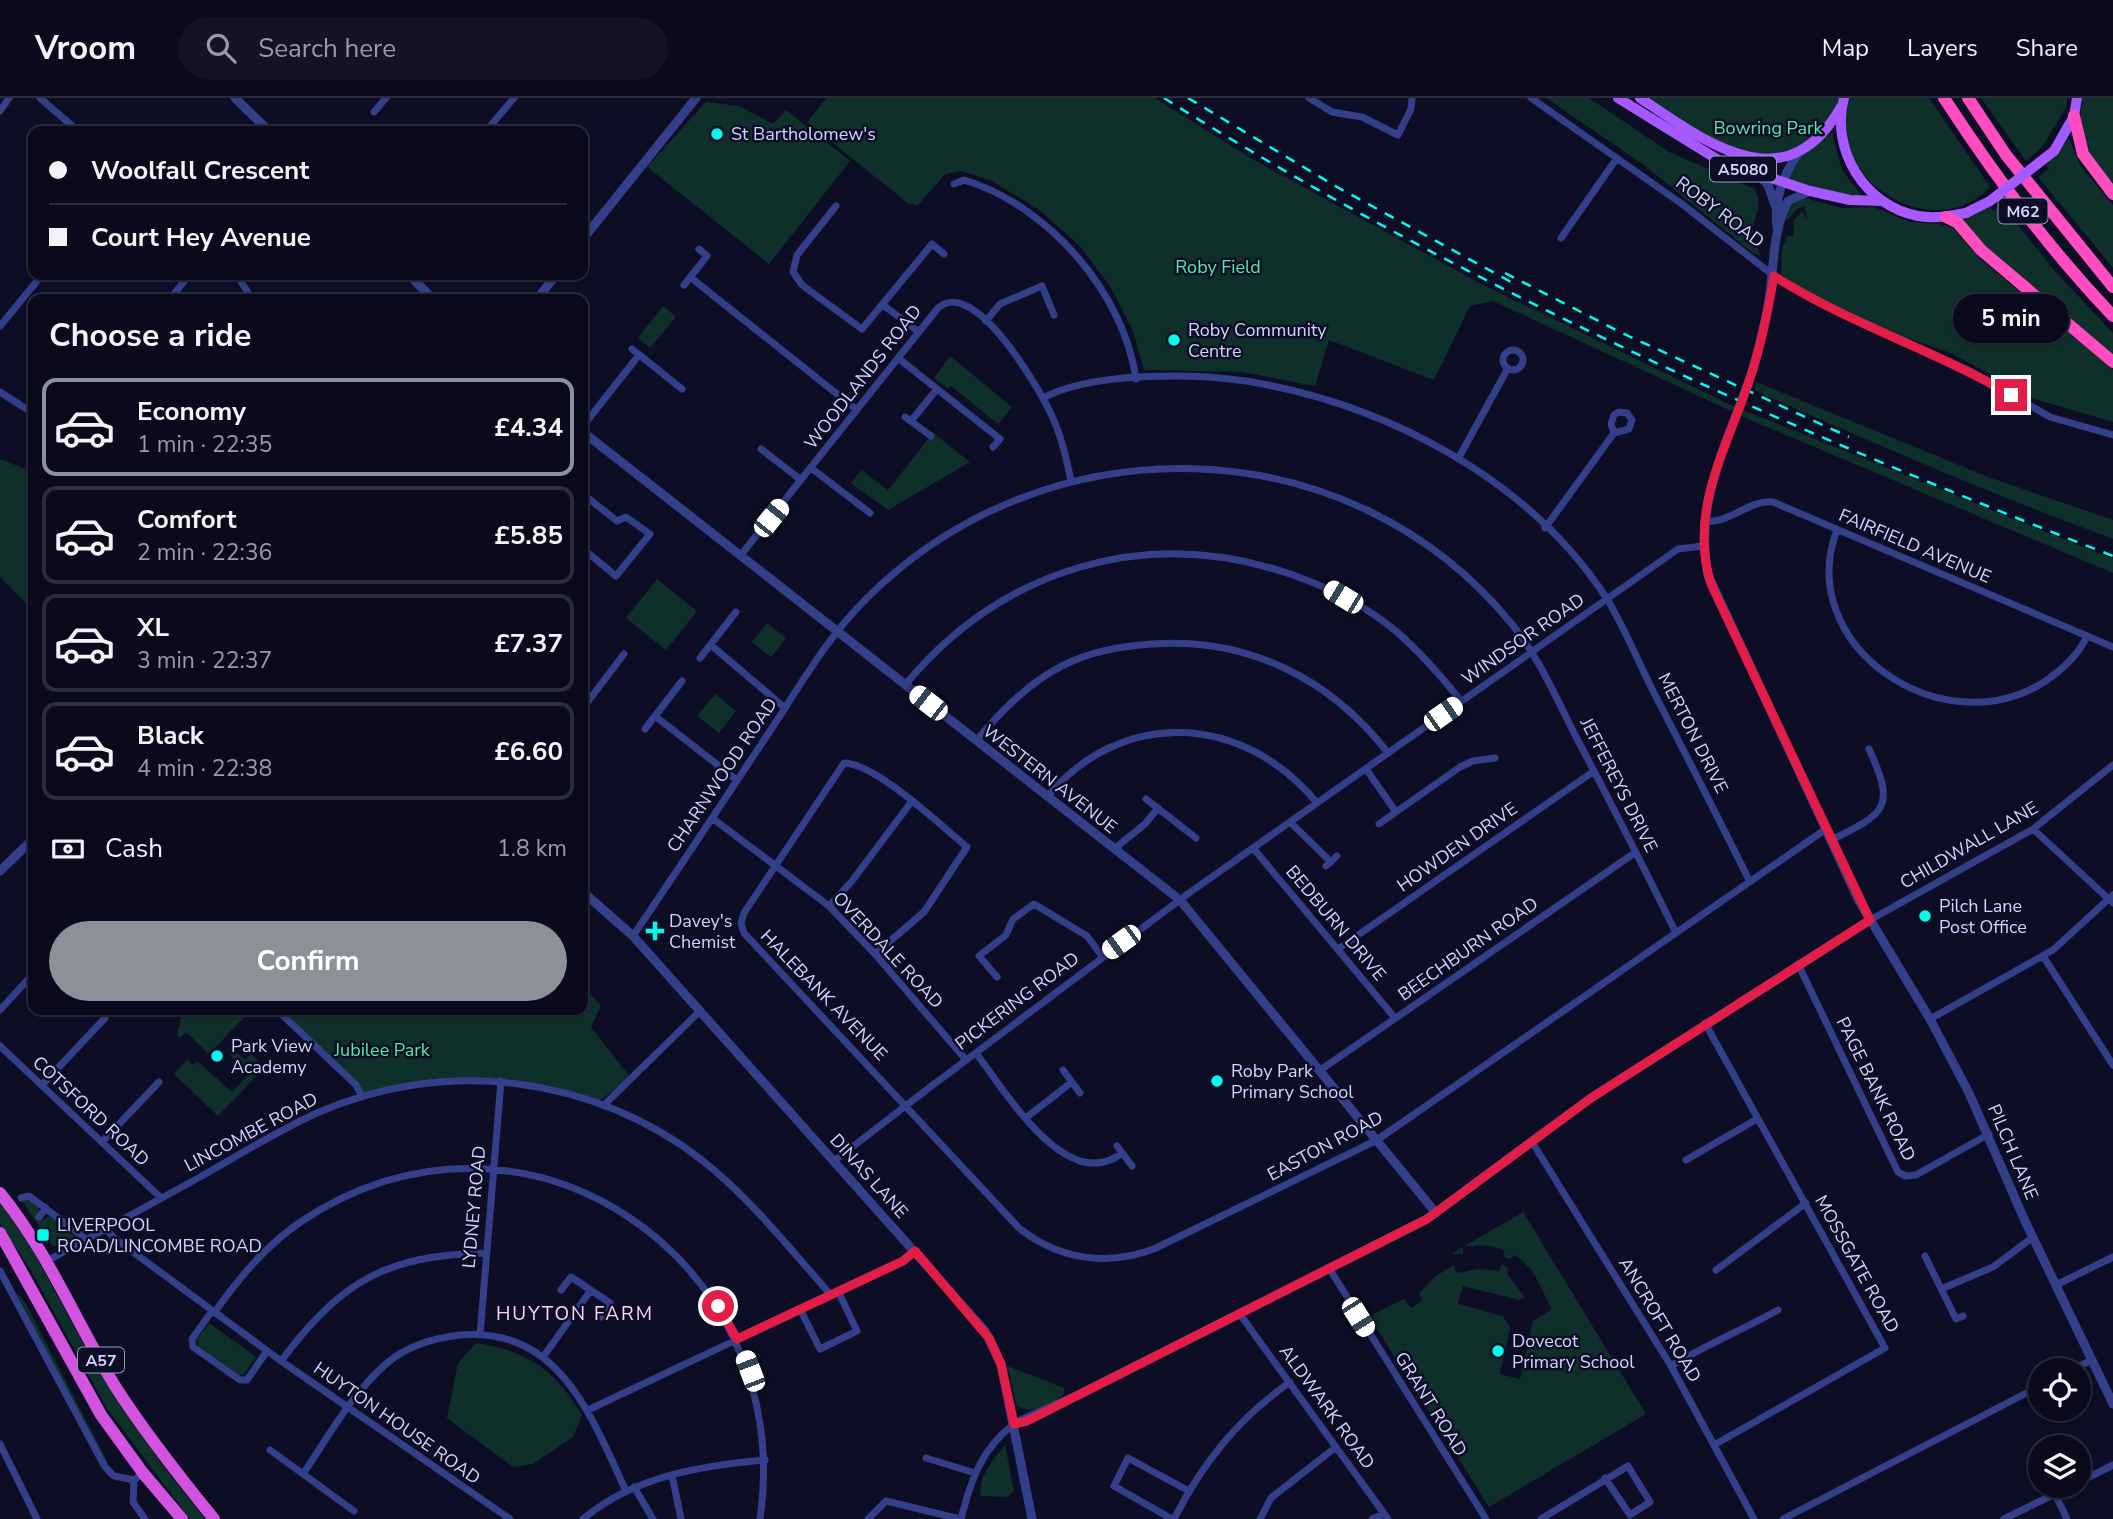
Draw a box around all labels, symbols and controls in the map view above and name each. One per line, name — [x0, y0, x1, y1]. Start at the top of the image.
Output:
search box — [178, 17, 668, 80]
text: Vroom — [35, 26, 136, 71]
icon: search — [202, 29, 240, 67]
text: Search here — [258, 31, 396, 66]
text: Map — [1822, 32, 1869, 64]
text: Layers — [1907, 32, 1978, 64]
text: Share — [2016, 32, 2078, 64]
park label: Bowring Park — [1713, 116, 1824, 140]
place label: St Bartholomew's — [731, 122, 876, 146]
marker: St Bartholomew's — [709, 126, 725, 142]
text: Woolfall Crescent — [91, 153, 309, 188]
road number: A5080 — [1710, 156, 1776, 181]
street label: ROBY ROAD — [1671, 171, 1769, 253]
road number: M62 — [1998, 198, 2048, 223]
text: Court Hey Avenue — [91, 220, 311, 255]
park label: Roby Field — [1175, 255, 1261, 279]
callout: 5 min — [1953, 294, 2069, 342]
street label: WOODLANDS ROAD — [799, 300, 927, 454]
text: 5 min — [1981, 303, 2041, 334]
text: Choose a ride — [49, 314, 251, 357]
place label: Roby Community Centre — [1188, 318, 1327, 363]
marker: Roby Community Centre — [1166, 332, 1182, 348]
route end — [1995, 379, 2027, 411]
text: Economy — [137, 394, 246, 429]
icon: car — [53, 396, 116, 459]
text: £4.34 — [494, 410, 563, 445]
text: 1 min · 22:35 — [137, 429, 272, 460]
car — [750, 495, 793, 541]
text: Comfort — [137, 502, 237, 537]
street label: FAIRFIELD AVENUE — [1835, 503, 1995, 589]
icon: car — [53, 504, 116, 567]
text: £5.85 — [494, 518, 563, 553]
text: 2 min · 22:36 — [137, 537, 272, 568]
car — [1320, 577, 1367, 617]
street label: WINDSOR ROAD — [1457, 588, 1589, 690]
text: XL — [137, 610, 169, 645]
icon: car — [53, 612, 116, 675]
text: £7.37 — [494, 626, 563, 661]
text: 3 min · 22:37 — [137, 645, 272, 676]
street label: MERTON DRIVE — [1652, 669, 1734, 797]
car — [905, 682, 952, 724]
street label: CHARNWOOD ROAD — [661, 693, 783, 857]
car — [1420, 693, 1467, 735]
street label: JEFFEREYS DRIVE — [1574, 713, 1663, 856]
text: Black — [137, 718, 204, 753]
street label: WESTERN AVENUE — [978, 719, 1122, 839]
icon: car — [53, 720, 116, 783]
text: £6.60 — [494, 734, 563, 769]
text: 4 min · 22:38 — [137, 753, 272, 784]
street label: CHILDWALL LANE — [1896, 796, 2042, 894]
street label: HOWDEN DRIVE — [1392, 797, 1522, 897]
icon: cash — [49, 830, 87, 868]
text: Cash — [105, 831, 163, 866]
text: 1.8 km — [497, 833, 567, 864]
street label: BEDBURN DRIVE — [1280, 860, 1392, 986]
street label: OVERDALE ROAD — [828, 886, 948, 1014]
street label: BEECHBURN ROAD — [1393, 892, 1543, 1006]
place label: Pilch Lane Post Office — [1939, 894, 2027, 939]
marker: Pilch Lane Post Office — [1917, 908, 1933, 924]
place label: Davey's Chemist — [669, 909, 736, 954]
button: Confirm — [49, 921, 567, 1001]
car — [1098, 921, 1145, 963]
marker: Davey's Chemist — [647, 923, 663, 939]
street label: HALEBANK AVENUE — [755, 924, 893, 1066]
street label: PICKERING ROAD — [950, 946, 1084, 1056]
street label: PAGE BANK ROAD — [1831, 1013, 1921, 1165]
place label: Park View Academy — [231, 1034, 313, 1079]
park label: Jubilee Park — [333, 1038, 431, 1062]
marker: Park View Academy — [209, 1048, 225, 1064]
street label: COTSFORD ROAD — [27, 1051, 155, 1171]
place label: Roby Park Primary School — [1231, 1059, 1354, 1104]
marker: Roby Park Primary School — [1209, 1073, 1225, 1089]
street label: LINCOMBE ROAD — [180, 1087, 322, 1177]
street label: PILCH LANE — [1982, 1100, 2044, 1204]
street label: EASTON ROAD — [1263, 1105, 1387, 1187]
street label: DINAS LANE — [825, 1128, 913, 1224]
street label: LYDNEY ROAD — [457, 1145, 491, 1269]
street label: MOSSGATE ROAD — [1809, 1191, 1905, 1337]
place label: LIVERPOOL ROAD/LINCOMBE ROAD — [57, 1213, 262, 1258]
marker: LIVERPOOL ROAD/LINCOMBE ROAD — [35, 1227, 51, 1243]
street label: ANCROFT ROAD — [1613, 1253, 1707, 1387]
route start — [702, 1290, 734, 1322]
car — [1338, 1294, 1379, 1340]
district label: HUYTON FARM — [496, 1301, 654, 1327]
place label: Dovecot Primary School — [1512, 1329, 1635, 1374]
street label: ALDWARK ROAD — [1274, 1340, 1380, 1474]
marker: Dovecot Primary School — [1490, 1343, 1506, 1359]
street label: GRANT ROAD — [1389, 1347, 1473, 1461]
road number: A57 — [78, 1348, 124, 1372]
car — [733, 1348, 768, 1394]
street label: HUYTON HOUSE ROAD — [309, 1356, 485, 1490]
map controls — [2028, 1358, 2091, 1498]
button: locate — [2028, 1358, 2091, 1421]
button: layers — [2028, 1435, 2091, 1498]

